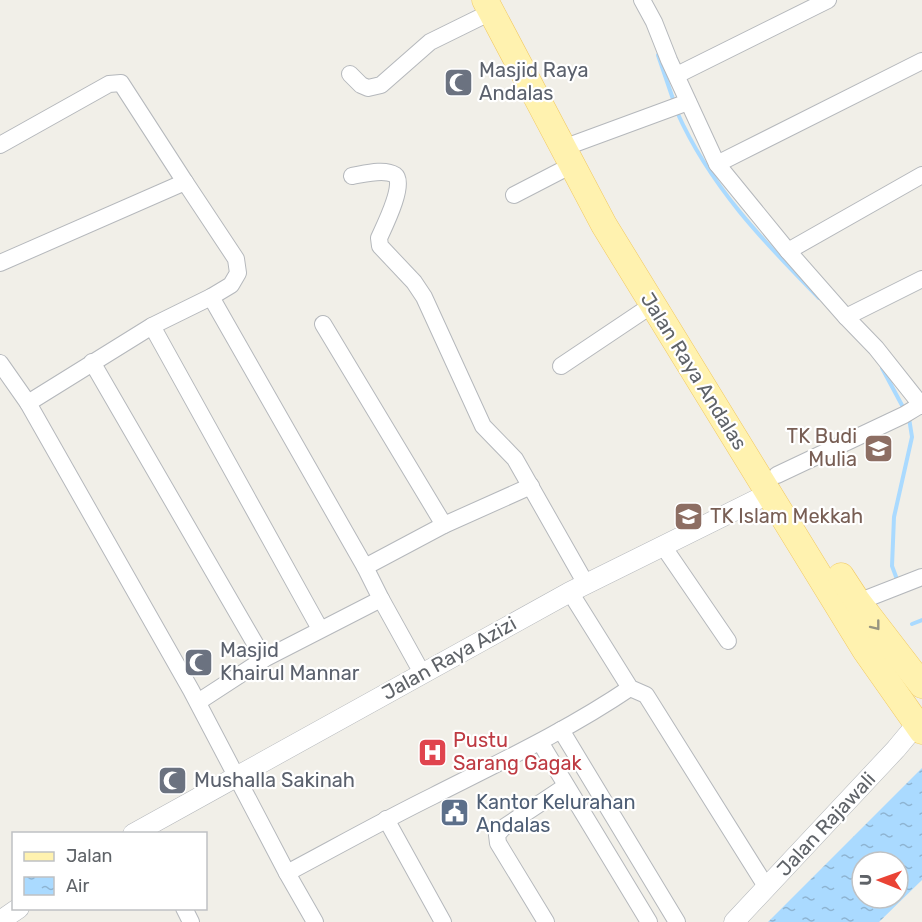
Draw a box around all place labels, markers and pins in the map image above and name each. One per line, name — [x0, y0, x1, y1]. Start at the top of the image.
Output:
place label: Masjid Raya Andalas — [479, 58, 588, 105]
mosque icon: Masjid Raya Andalas — [442, 66, 474, 98]
place label: TK Budi Mulia — [787, 424, 857, 471]
school or university icon: TK Budi Mulia — [862, 432, 894, 464]
school or university icon: TK Islam Mekkah — [673, 500, 705, 532]
place label: TK Islam Mekkah — [710, 504, 863, 528]
place label: Masjid Khairul Mannar — [220, 638, 360, 685]
mosque icon: Masjid Khairul Mannar — [183, 646, 215, 678]
place label: Pustu Sarang Gagak — [453, 728, 583, 775]
hospital icon: Pustu Sarang Gagak — [416, 736, 448, 768]
mosque icon: Mushalla Sakinah — [157, 764, 189, 796]
place label: Mushalla Sakinah — [194, 768, 355, 792]
place label: Kantor Kelurahan Andalas — [476, 790, 636, 837]
public building icon: Kantor Kelurahan Andalas — [439, 797, 471, 829]

